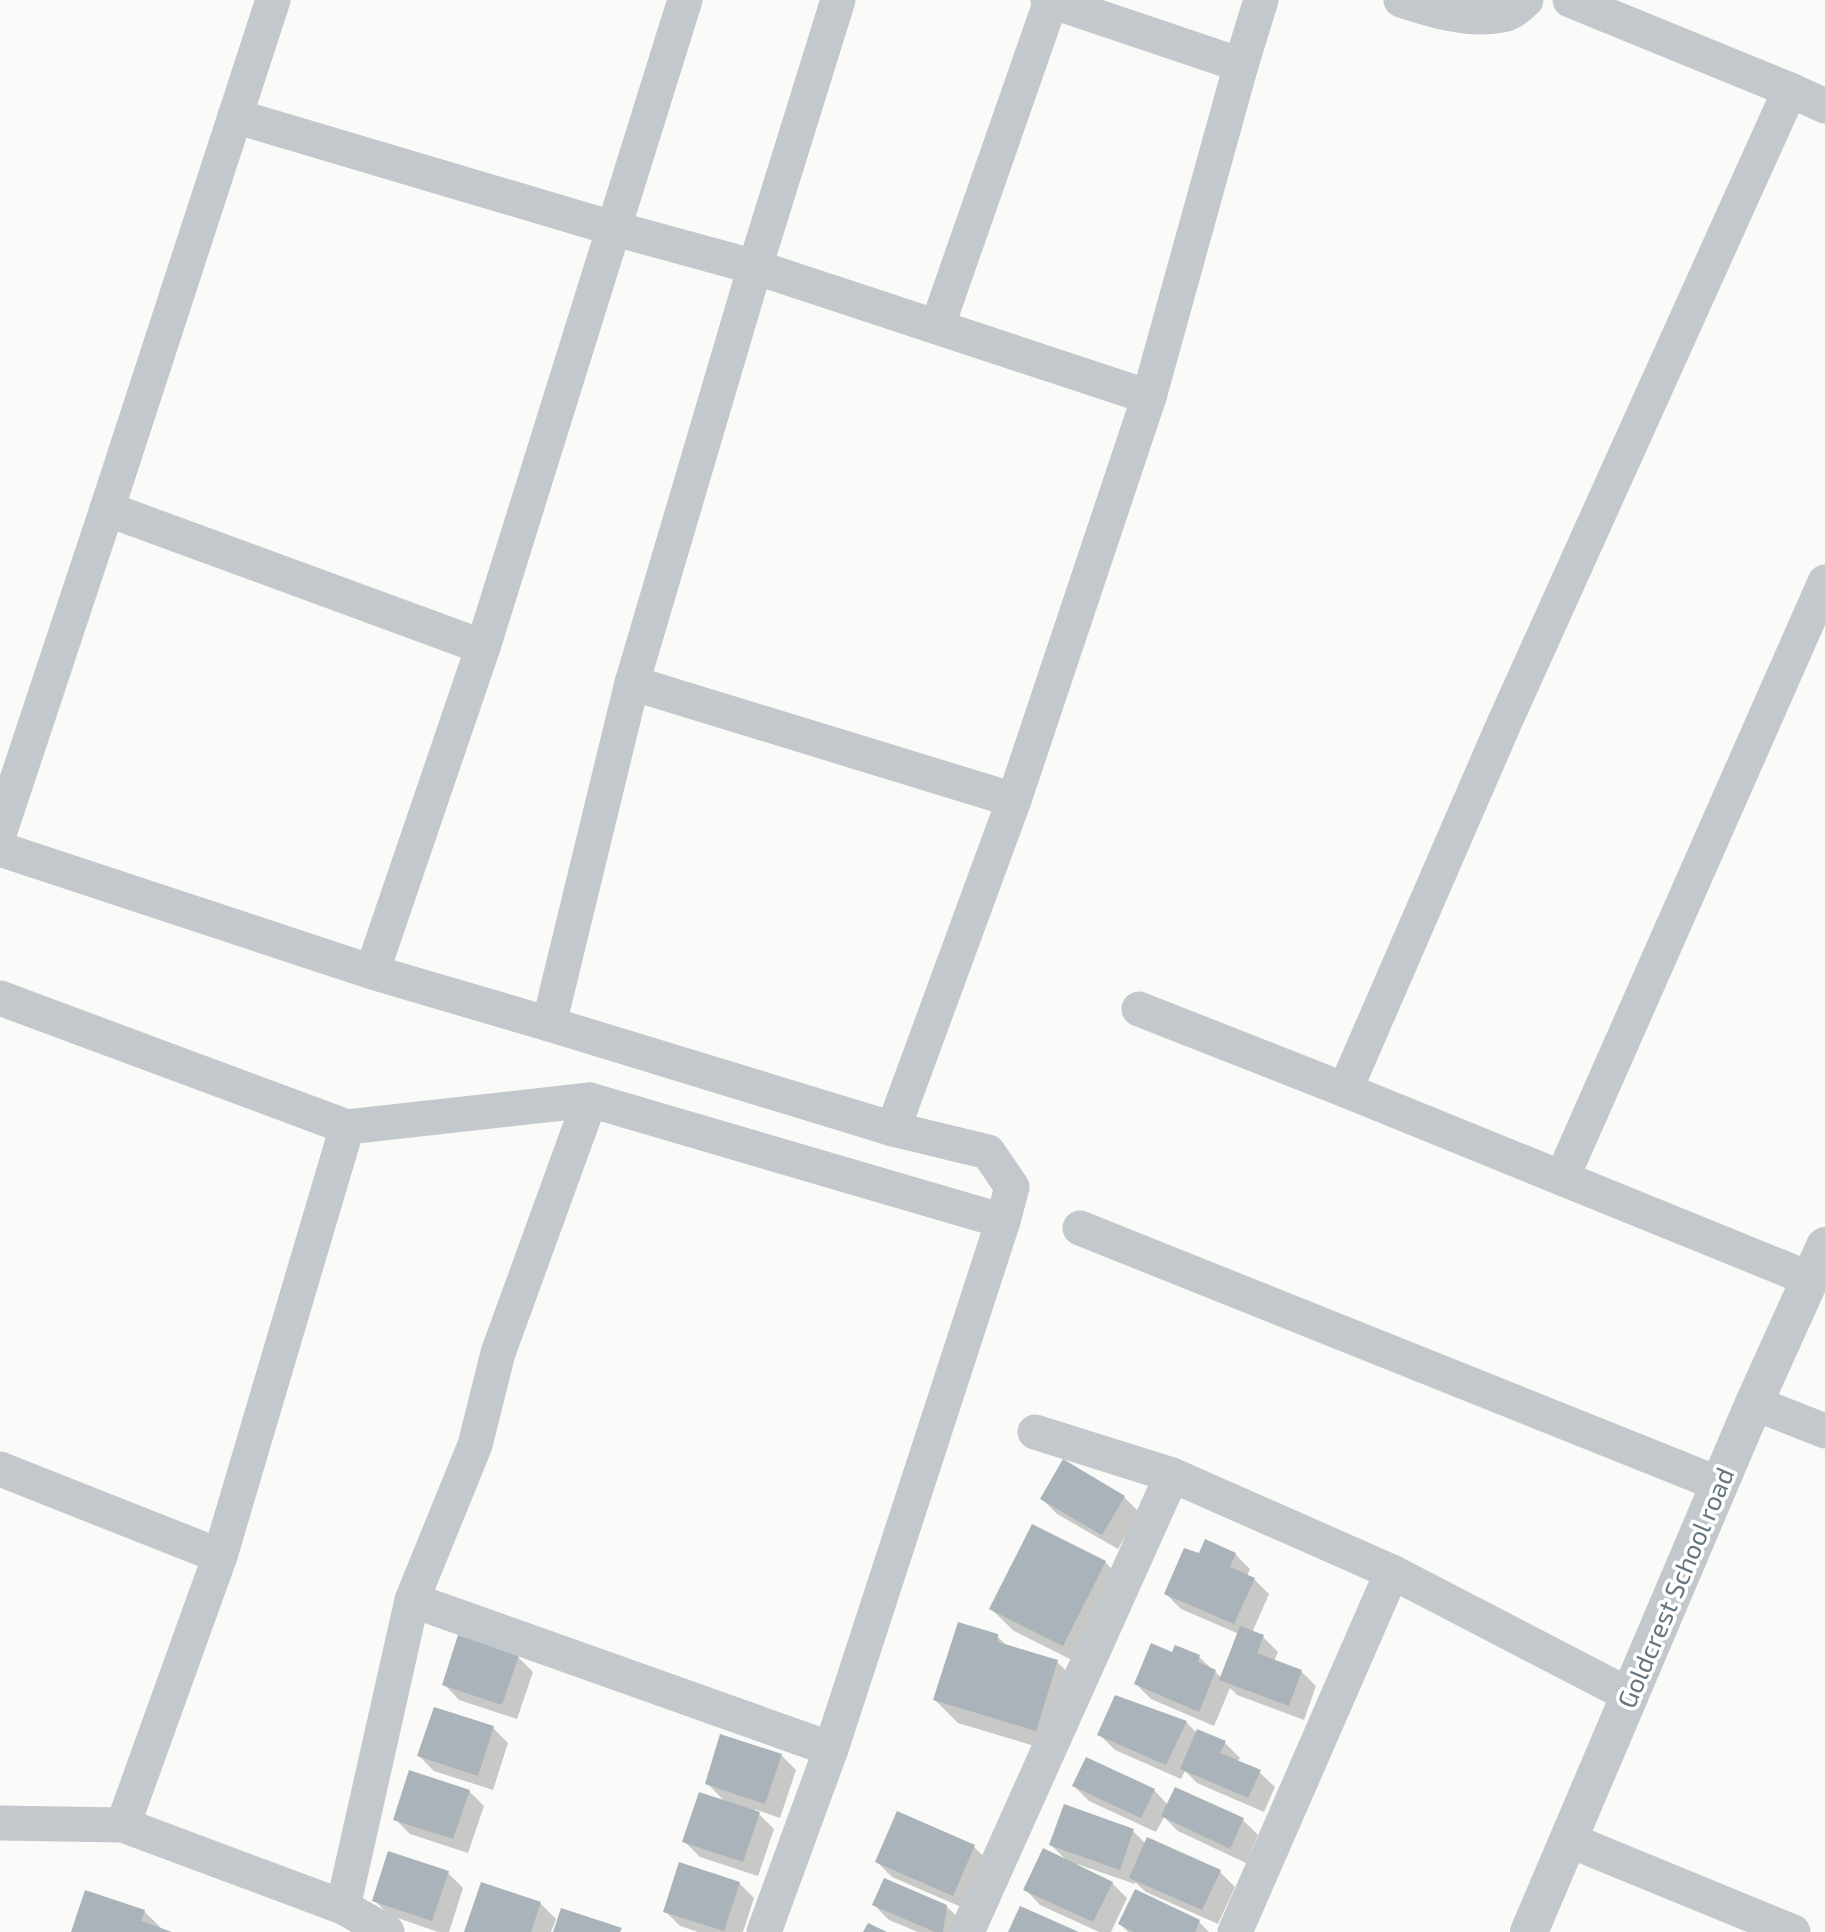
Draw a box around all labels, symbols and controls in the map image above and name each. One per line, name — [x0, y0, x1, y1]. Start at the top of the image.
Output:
street label: Goldcrest School road — [1610, 1463, 1739, 1712]

